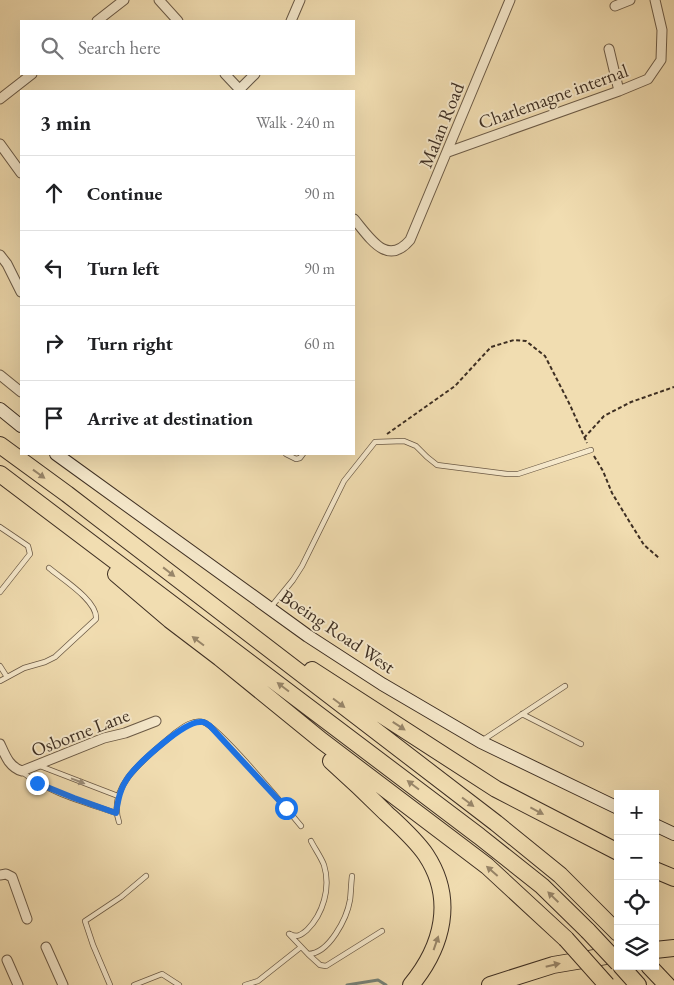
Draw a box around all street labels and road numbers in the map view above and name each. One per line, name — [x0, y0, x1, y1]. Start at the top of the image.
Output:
street label: Charlemagne internal — [475, 58, 632, 135]
street label: Malan Road — [413, 78, 470, 172]
street label: Boeing Road West — [275, 584, 400, 679]
street label: Osborne Lane — [27, 702, 133, 763]

